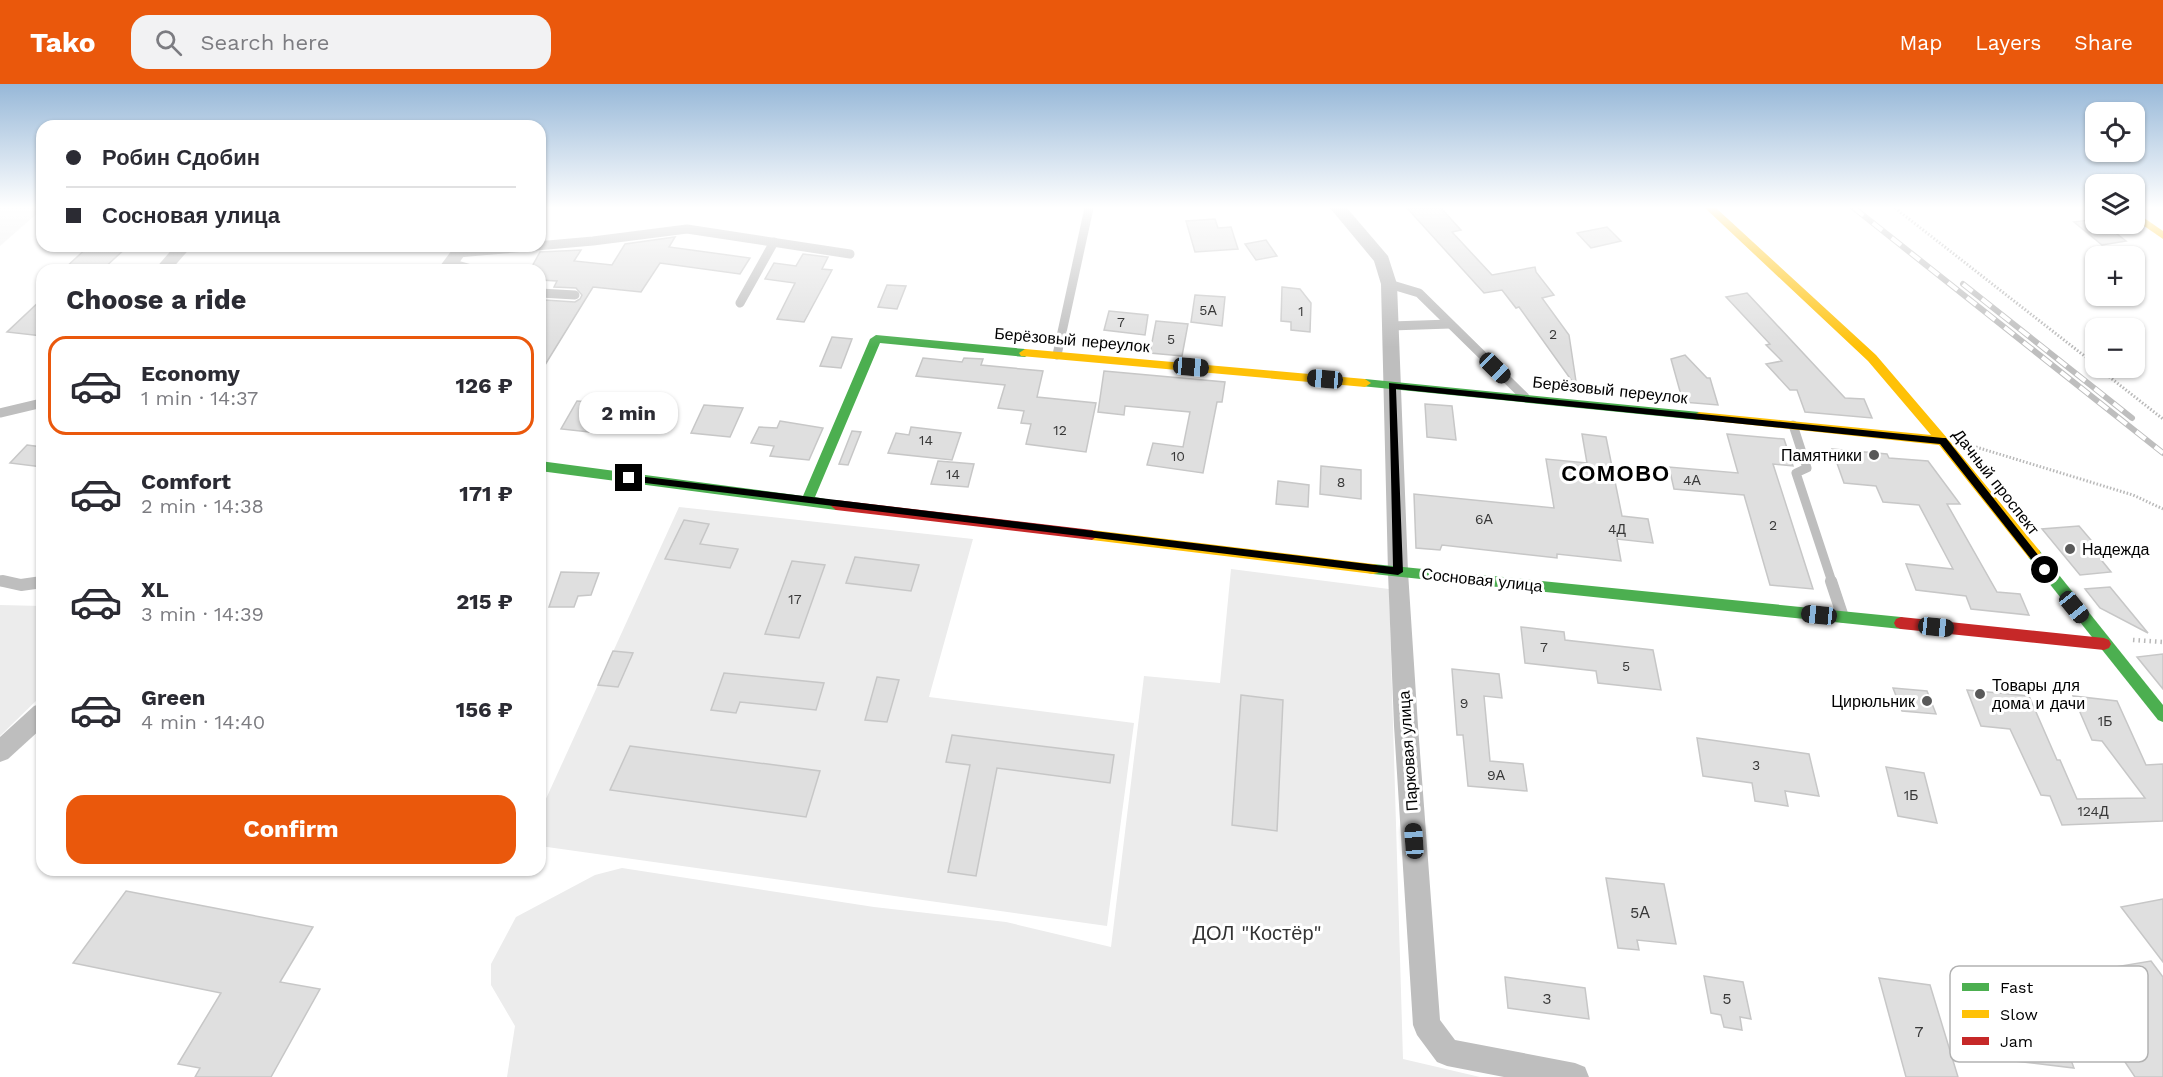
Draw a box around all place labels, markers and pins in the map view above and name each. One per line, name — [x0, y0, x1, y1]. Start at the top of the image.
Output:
place label: Памятники — [1781, 446, 1862, 465]
marker: Памятники — [1867, 448, 1881, 462]
place label: Надежда — [2082, 540, 2150, 559]
marker: Надежда — [2063, 542, 2077, 556]
place label: Товары для дома и дачи — [1992, 676, 2085, 713]
marker: Товары для дома и дачи — [1973, 687, 1987, 701]
place label: Цирюльник — [1831, 692, 1916, 711]
marker: Цирюльник — [1920, 694, 1934, 708]

